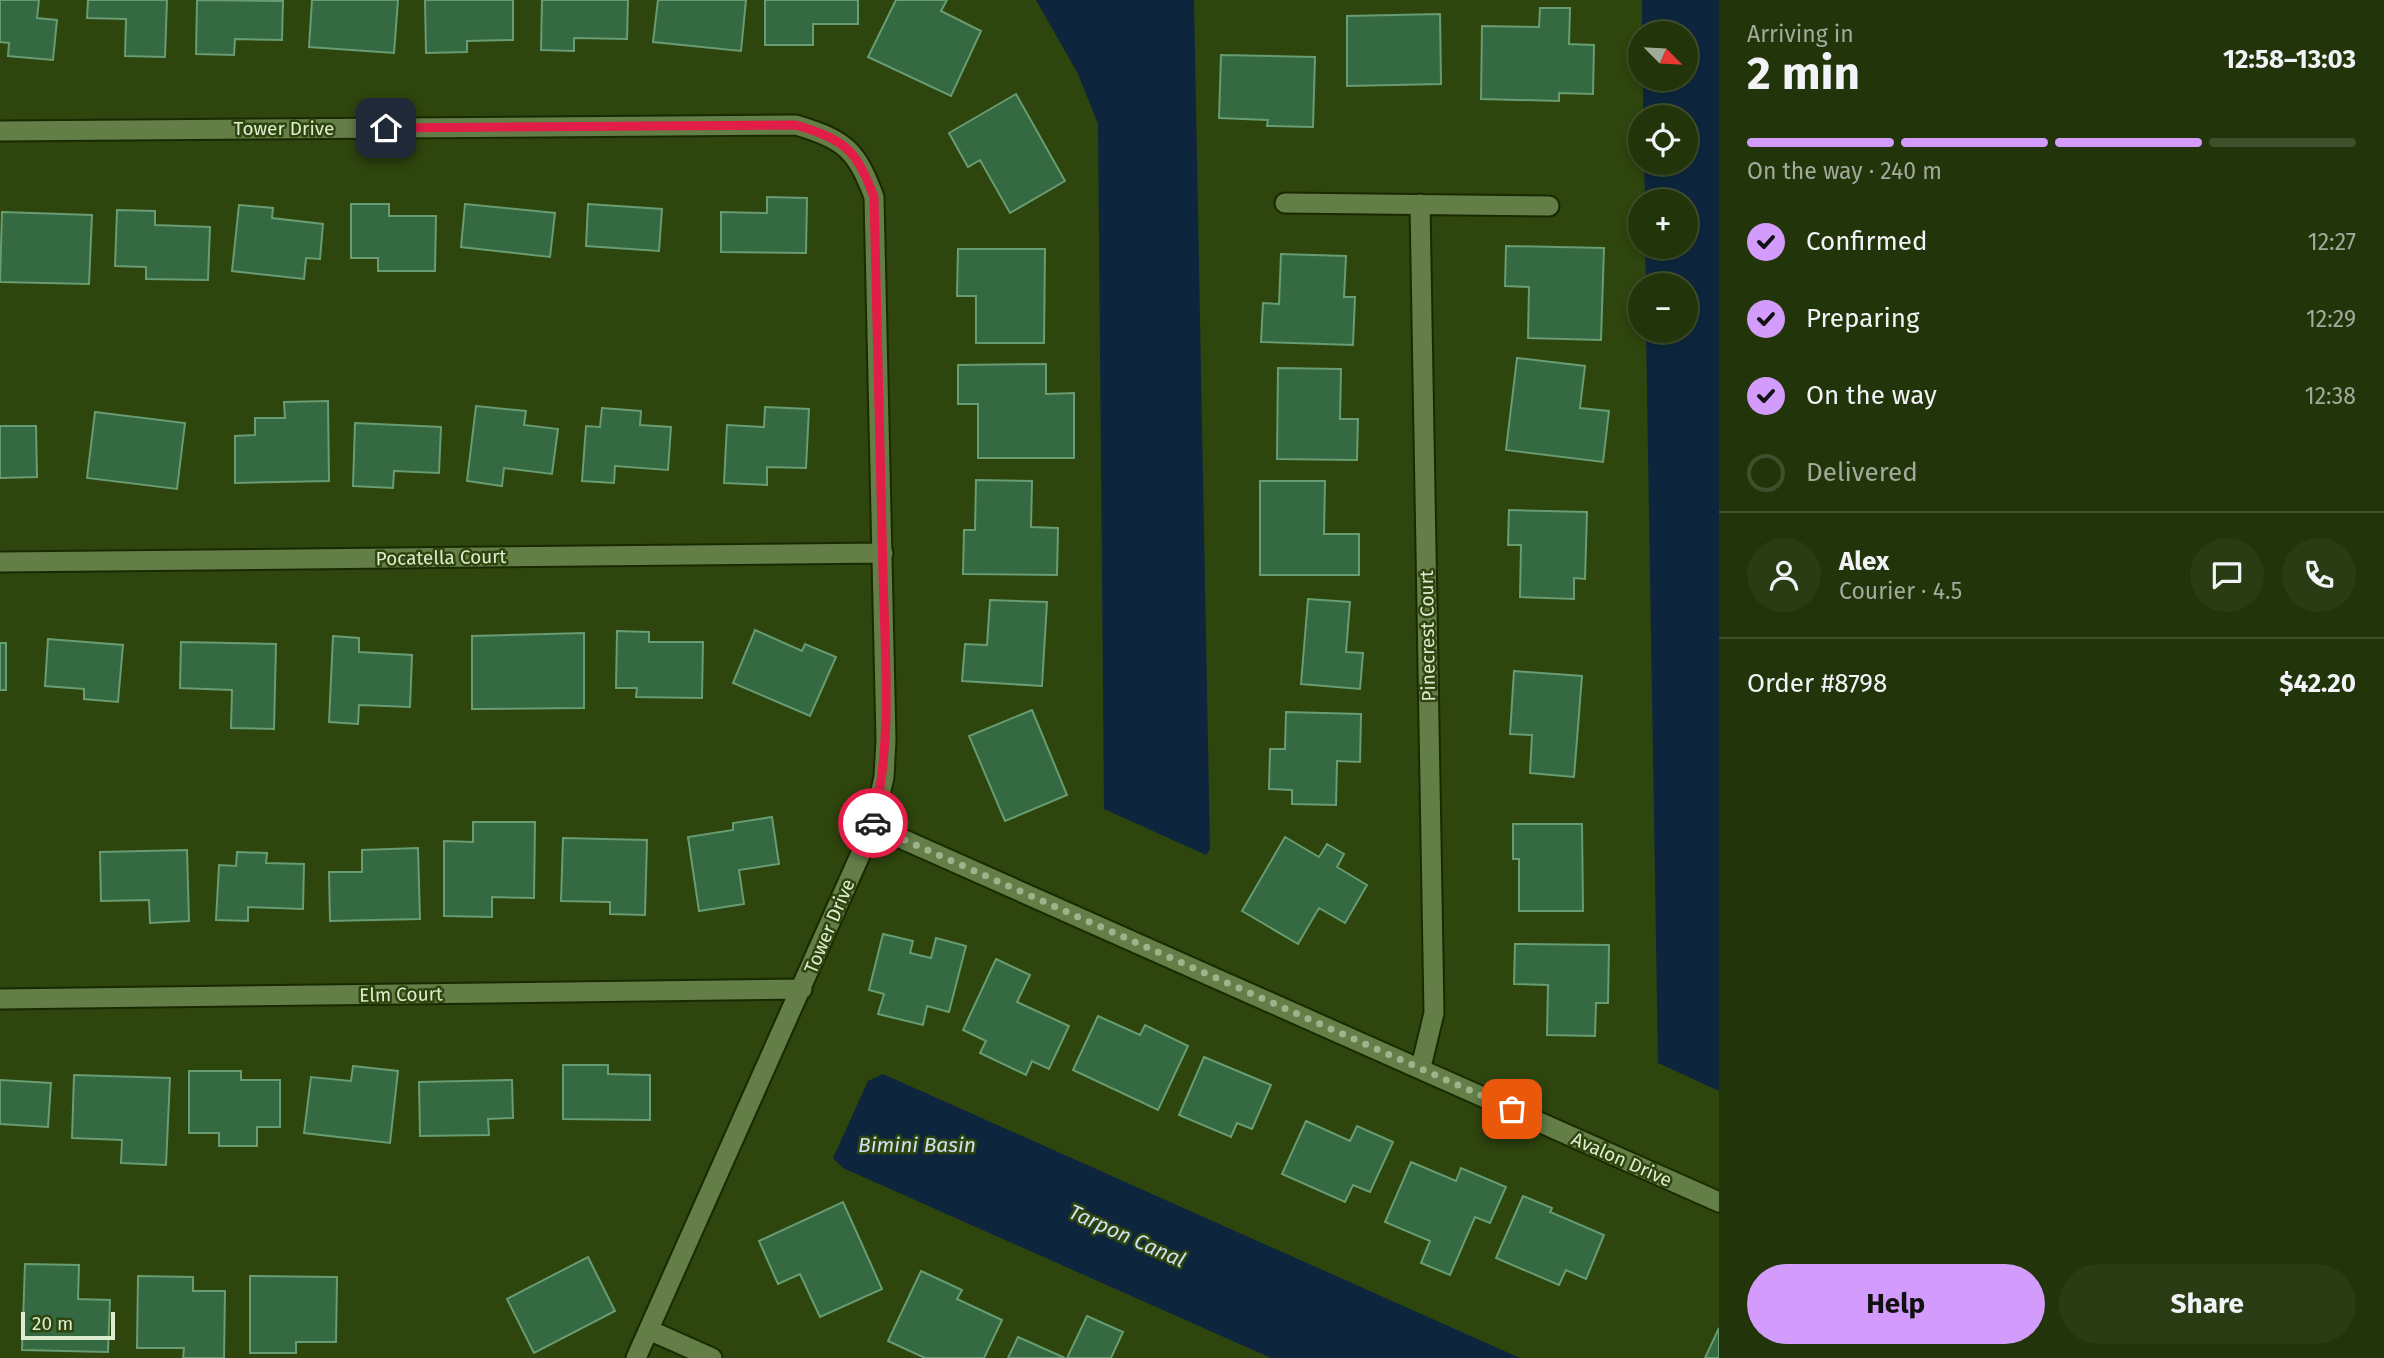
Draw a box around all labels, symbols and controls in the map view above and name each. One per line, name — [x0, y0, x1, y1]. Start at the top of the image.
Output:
text: Arriving in — [1747, 20, 1854, 48]
north arrow — [1628, 21, 1698, 91]
map controls — [1628, 21, 1698, 343]
text: 12:58–13:03 — [2223, 44, 2356, 75]
text: 2 min — [1747, 46, 1860, 101]
pin — [356, 98, 416, 158]
button: locate — [1628, 105, 1698, 175]
icon: home — [367, 109, 405, 147]
street label: Tower Drive — [234, 117, 334, 140]
text: On the way · 240 m — [1747, 157, 1942, 185]
button: + — [1628, 189, 1698, 259]
icon: check — [1747, 223, 1785, 261]
text: Confirmed — [1806, 226, 1927, 257]
text: 12:27 — [2308, 228, 2356, 256]
button: − — [1628, 273, 1698, 343]
icon: check — [1747, 300, 1785, 338]
text: Preparing — [1806, 303, 1919, 334]
text: 12:29 — [2306, 305, 2356, 333]
icon: check — [1747, 377, 1785, 415]
text: On the way — [1806, 380, 1937, 411]
text: 12:38 — [2305, 382, 2356, 410]
text: Delivered — [1806, 457, 1918, 488]
button: person — [1747, 538, 1821, 612]
button: chat — [2190, 538, 2264, 612]
button: phone — [2282, 538, 2356, 612]
street label: Pocatella Court — [375, 545, 507, 570]
text: Alex — [1839, 546, 1889, 577]
street label: Pinecrest Court — [1415, 570, 1440, 702]
text: Courier · 4.5 — [1839, 577, 1962, 605]
text: Order #8798 — [1747, 668, 1887, 699]
text: $42.20 — [2279, 668, 2356, 699]
courier — [838, 788, 908, 858]
icon: car — [854, 804, 892, 842]
street label: Tower Drive — [799, 875, 860, 977]
street label: Elm Court — [359, 982, 443, 1007]
pin — [1482, 1079, 1542, 1139]
icon: bag — [1493, 1090, 1531, 1128]
street label: Avalon Drive — [1568, 1127, 1676, 1192]
water label: Bimini Basin — [858, 1132, 976, 1158]
water label: Tarpon Canal — [1065, 1199, 1189, 1273]
button: Help — [1747, 1264, 2045, 1344]
button: Share — [2059, 1264, 2356, 1344]
scale bar — [21, 1309, 116, 1341]
text: 20 m — [32, 1312, 73, 1335]

